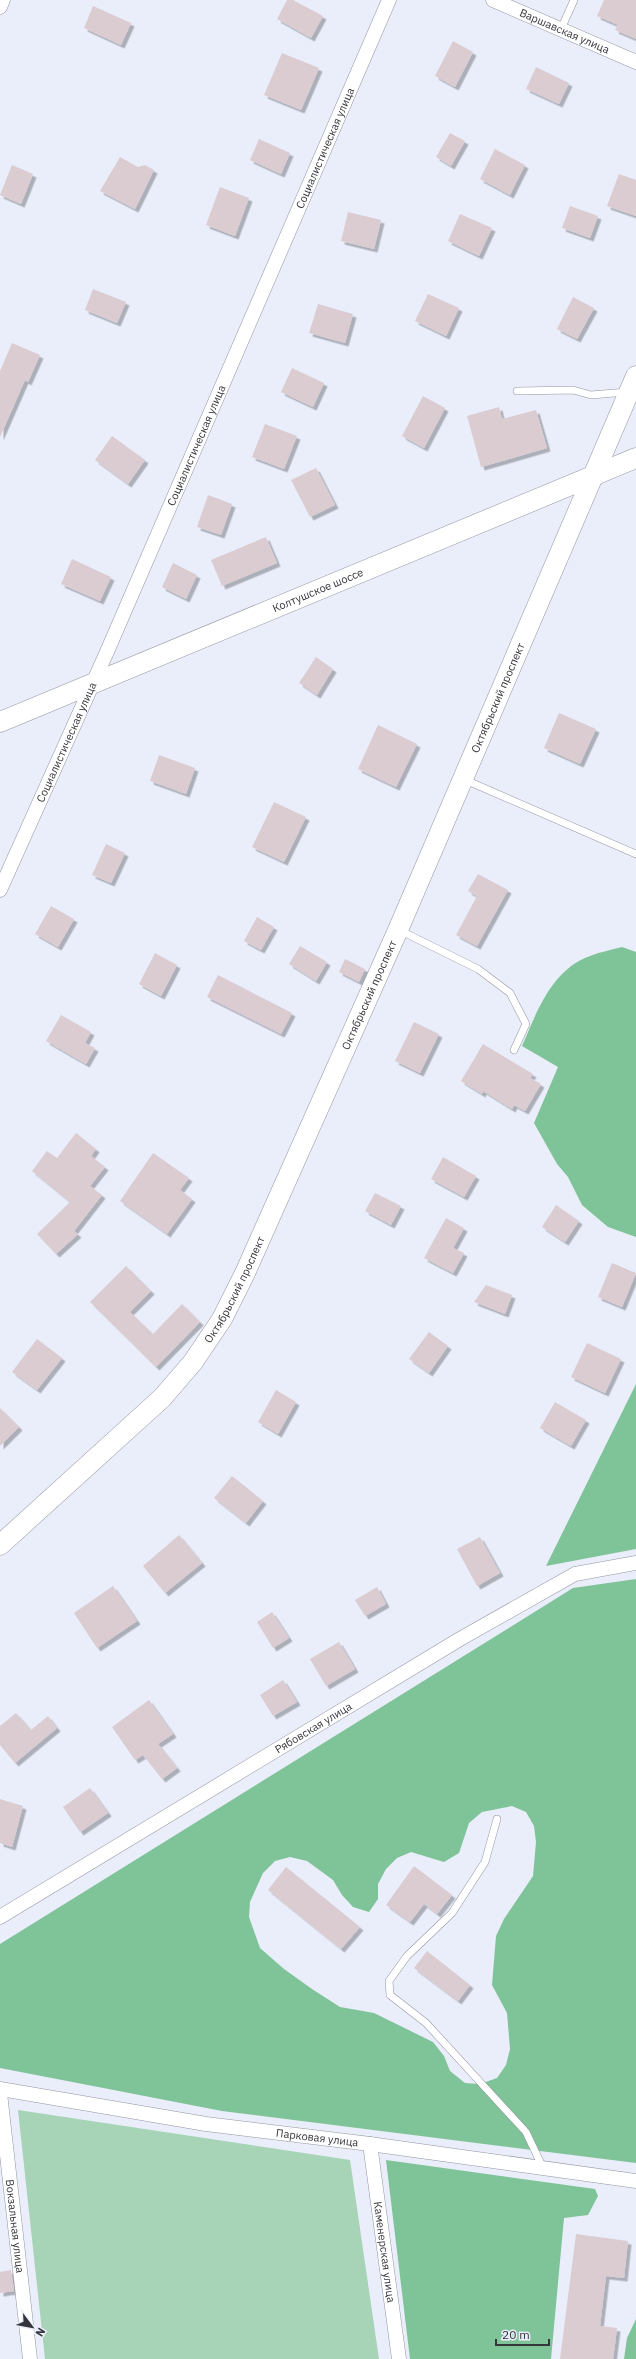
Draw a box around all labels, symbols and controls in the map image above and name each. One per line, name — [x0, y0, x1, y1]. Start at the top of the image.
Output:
street label: Варшавская улица — [517, 5, 612, 57]
street label: Социалистическая улица — [293, 85, 357, 211]
street label: Социалистическая улица — [164, 383, 229, 508]
street label: Колтушское шоссе — [270, 565, 365, 615]
street label: Октябрьский проспект — [468, 641, 528, 755]
street label: Социалистическая улица — [33, 680, 100, 805]
street label: Октябрьский проспект — [339, 938, 400, 1052]
street label: Октябрьский проспект — [201, 1234, 268, 1346]
street label: Рябовская улица — [272, 1699, 354, 1756]
street label: Парковая улица — [275, 2126, 359, 2150]
street label: Вокзальная улица — [3, 2179, 27, 2274]
street label: Каменерская улица — [371, 2200, 398, 2304]
north arrow — [12, 2307, 52, 2347]
scale bar — [496, 2321, 549, 2347]
text: N — [32, 2325, 49, 2339]
text: 20 m — [502, 2327, 530, 2342]

